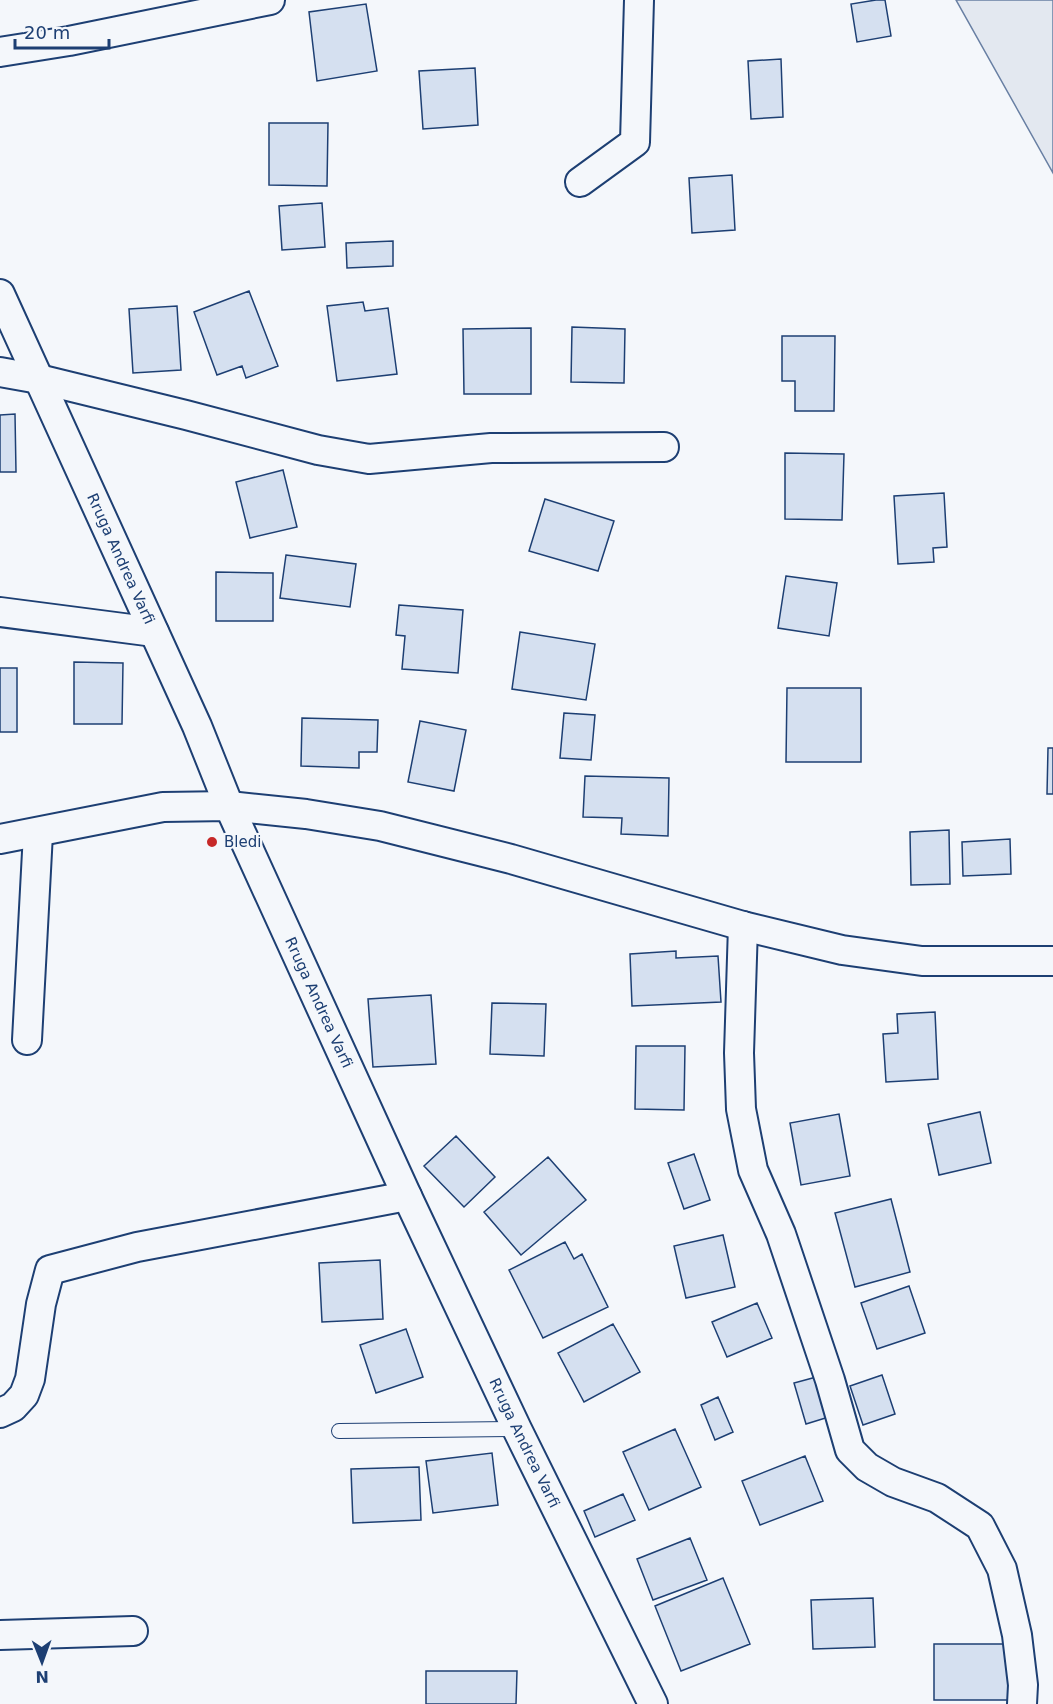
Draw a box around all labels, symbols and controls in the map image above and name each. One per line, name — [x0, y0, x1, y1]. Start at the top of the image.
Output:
scale bar — [15, 12, 110, 50]
text: 20 m — [24, 22, 70, 43]
street label: Rruga Andrea Varfi — [83, 490, 158, 627]
place label: Bledi — [224, 833, 261, 851]
marker: Bledi — [205, 835, 219, 849]
street label: Rruga Andrea Varfi — [281, 934, 356, 1071]
street label: Rruga Andrea Varfi — [485, 1375, 563, 1511]
north arrow — [12, 1632, 72, 1692]
text: N — [35, 1667, 49, 1686]

